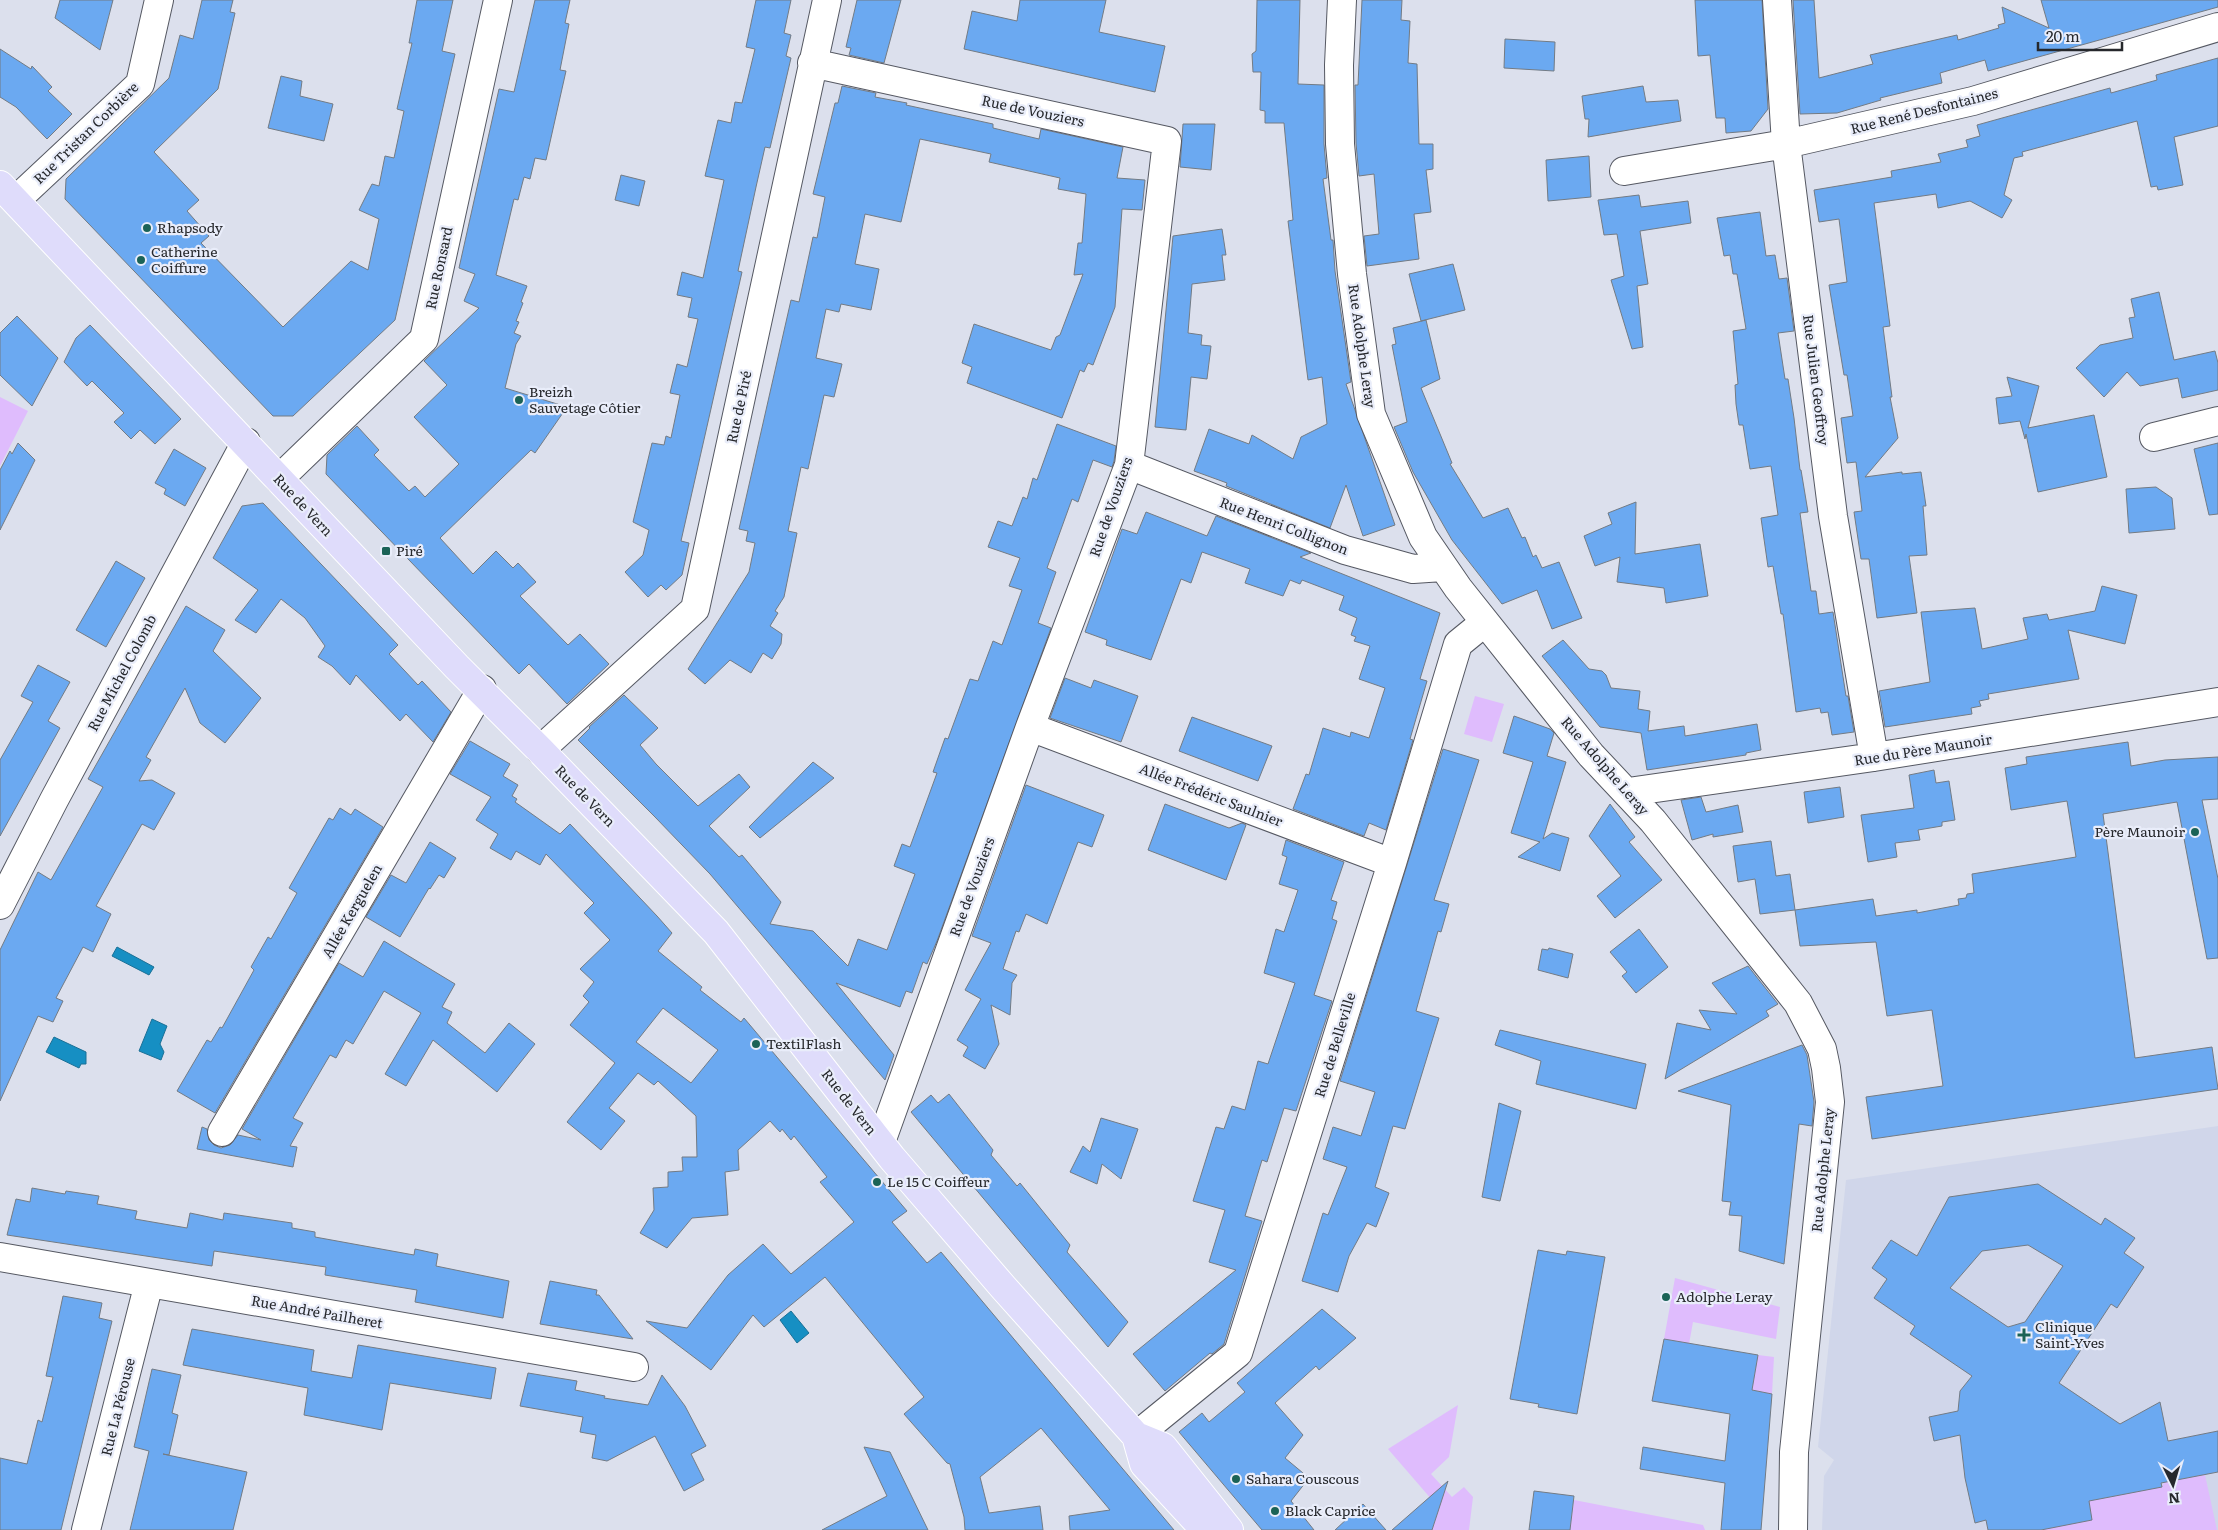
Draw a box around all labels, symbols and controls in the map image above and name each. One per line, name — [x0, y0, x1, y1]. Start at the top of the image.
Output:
scale bar — [2038, 20, 2122, 52]
text: 20 m — [2046, 24, 2080, 47]
street label: Rue Tristan Corbière — [28, 77, 142, 188]
street label: Rue René Desfontaines — [1848, 82, 2000, 138]
street label: Rue de Vouziers — [980, 89, 1086, 131]
place label: Rhapsody — [157, 217, 224, 237]
marker: Rhapsody — [141, 222, 153, 234]
street label: Rue Ronsard — [419, 224, 457, 311]
place label: Catherine Coiffure — [151, 241, 217, 277]
marker: Catherine Coiffure — [135, 254, 147, 266]
street label: Rue Adolphe Leray — [1344, 283, 1382, 410]
street label: Rue Julien Geoffroy — [1799, 313, 1835, 447]
street label: Rue de Piré — [721, 369, 755, 445]
place label: Breizh Sauvetage Côtier — [529, 381, 641, 417]
marker: Breizh Sauvetage Côtier — [513, 394, 525, 406]
street label: Rue de Vouziers — [1084, 454, 1137, 559]
street label: Rue de Vern — [270, 469, 338, 540]
street label: Rue Henri Collignon — [1217, 491, 1352, 559]
place label: Piré — [396, 540, 423, 560]
marker: Piré — [380, 545, 392, 557]
street label: Rue Michel Colomb — [82, 611, 160, 734]
street label: Rue Adolphe Leray — [1557, 712, 1655, 820]
street label: Rue du Père Maunoir — [1853, 728, 1993, 770]
street label: Allée Frédéric Saulnier — [1137, 757, 1286, 831]
street label: Rue de Vern — [551, 760, 620, 831]
place label: Père Maunoir — [2094, 821, 2185, 841]
marker: Père Maunoir — [2189, 826, 2201, 838]
street label: Rue de Vouziers — [944, 834, 998, 939]
street label: Allée Kerguelen — [316, 860, 386, 961]
street label: Rue de Belleville — [1309, 990, 1360, 1100]
place label: TextilFlash — [766, 1033, 841, 1053]
marker: TextilFlash — [750, 1038, 762, 1050]
street label: Rue de Vern — [818, 1064, 882, 1139]
street label: Rue Adolphe Leray — [1806, 1106, 1839, 1233]
place label: Le 15 C Coiffeur — [887, 1171, 990, 1191]
marker: Le 15 C Coiffeur — [871, 1176, 883, 1188]
place label: Adolphe Leray — [1676, 1286, 1773, 1306]
street label: Rue André Pailheret — [250, 1290, 385, 1333]
marker: Adolphe Leray — [1660, 1291, 1672, 1303]
place label: Clinique Saint-Yves — [2035, 1316, 2104, 1352]
marker: Clinique Saint-Yves — [2017, 1328, 2031, 1342]
street label: Rue La Pérouse — [95, 1356, 139, 1458]
north arrow — [2148, 1460, 2198, 1510]
place label: Sahara Couscous — [1246, 1468, 1359, 1488]
marker: Sahara Couscous — [1230, 1473, 1242, 1485]
text: N — [2167, 1488, 2181, 1509]
place label: Black Caprice — [1285, 1500, 1376, 1520]
marker: Black Caprice — [1269, 1505, 1281, 1517]

